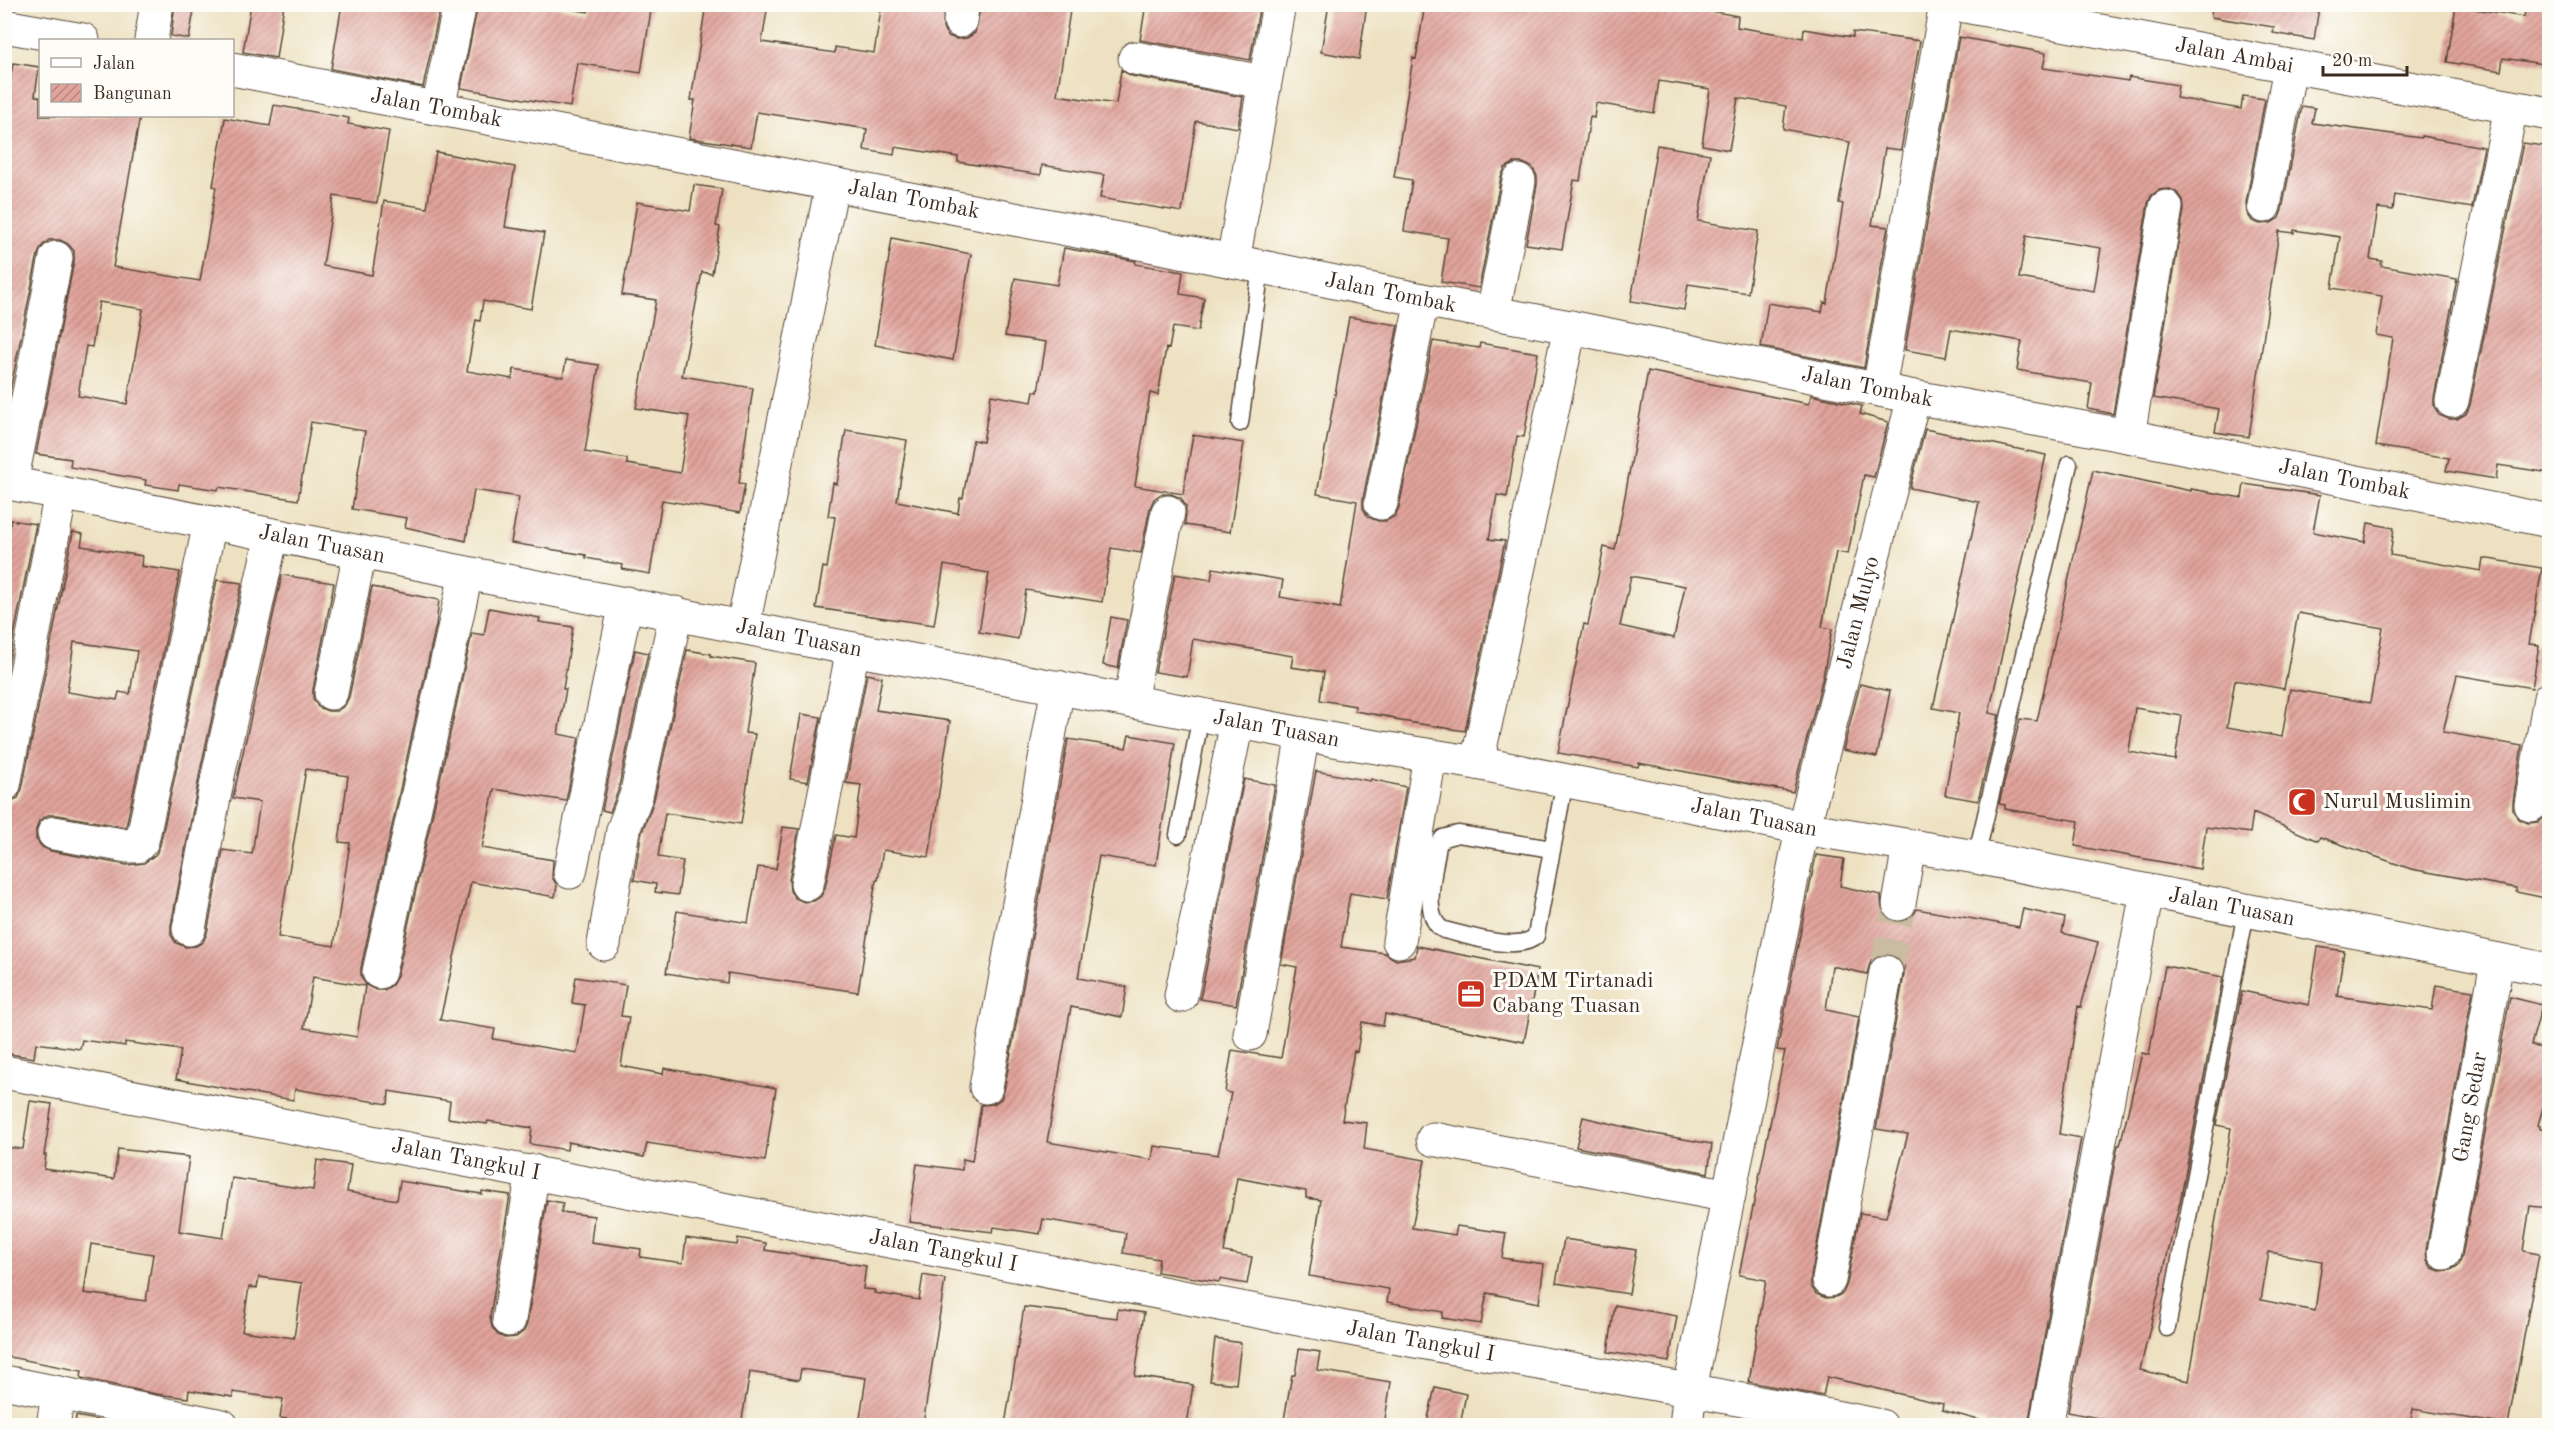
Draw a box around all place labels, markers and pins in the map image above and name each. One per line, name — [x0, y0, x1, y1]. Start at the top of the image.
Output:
mosque icon: Nurul Muslimin — [2286, 786, 2318, 818]
place label: Nurul Muslimin — [2323, 791, 2472, 813]
place label: PDAM Tirtanadi Cabang Tuasan — [1492, 970, 1654, 1017]
office icon: PDAM Tirtanadi Cabang Tuasan — [1455, 978, 1487, 1010]

